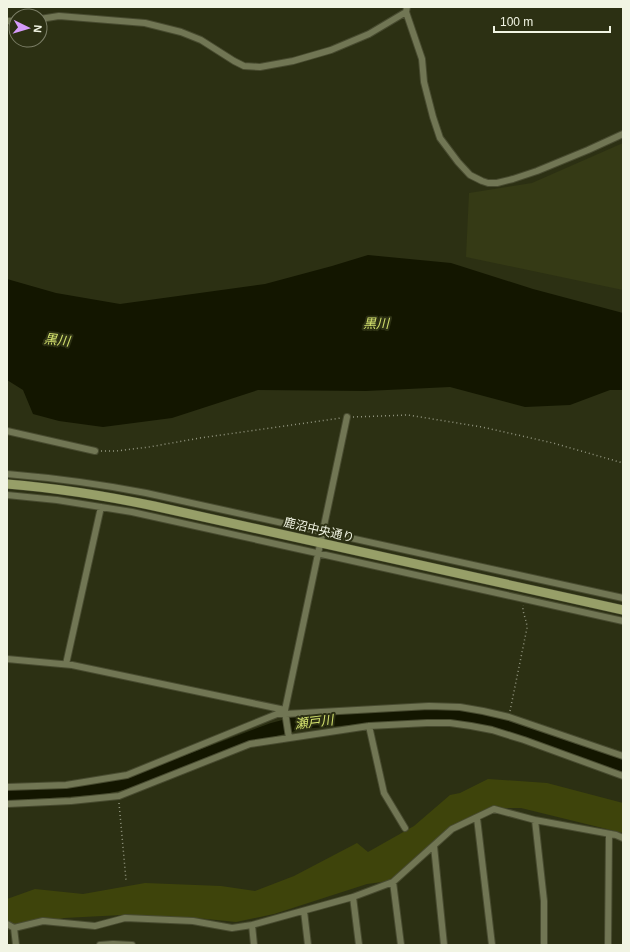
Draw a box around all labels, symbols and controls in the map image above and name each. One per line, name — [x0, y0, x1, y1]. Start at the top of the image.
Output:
north arrow — [8, 8, 48, 48]
scale bar — [494, 8, 610, 34]
text: 100 m — [500, 15, 533, 29]
text: N — [32, 24, 44, 33]
water label: 黒川 — [363, 316, 391, 331]
water label: 黒川 — [43, 331, 73, 349]
street label: 鹿沼中央通り — [282, 515, 356, 545]
water label: 瀬戸川 — [294, 712, 336, 732]

